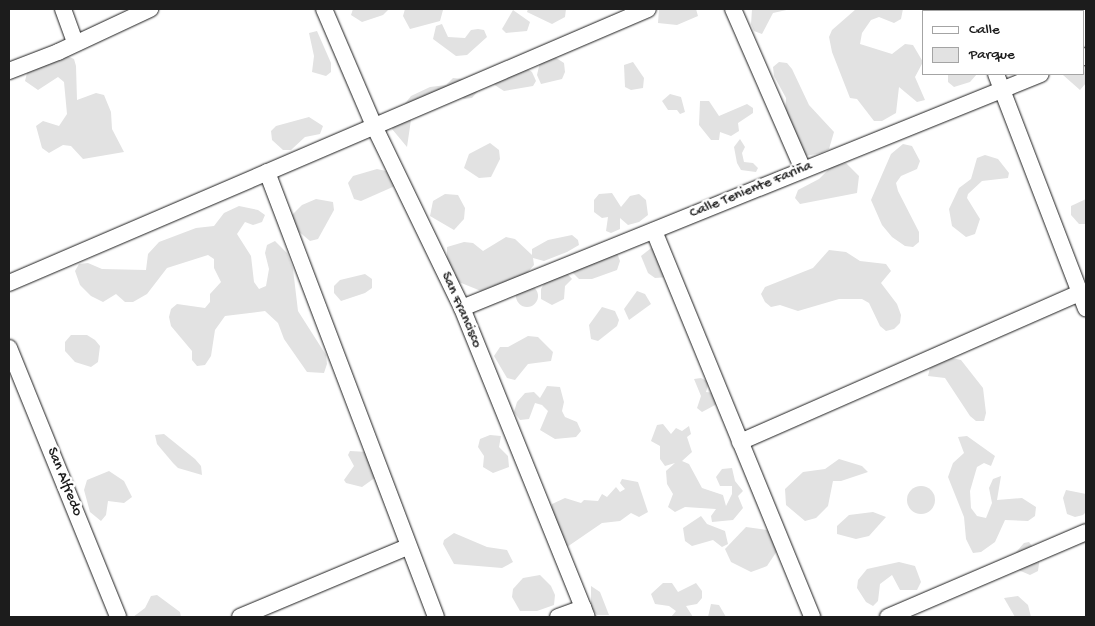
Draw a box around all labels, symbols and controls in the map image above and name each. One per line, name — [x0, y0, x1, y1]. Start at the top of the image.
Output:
legend — [922, 10, 1085, 75]
text: Calle — [969, 21, 1000, 39]
text: Parque — [969, 46, 1015, 64]
street label: Calle Teniente Fariña — [687, 157, 815, 223]
street label: San Francisco — [436, 269, 486, 351]
street label: San Alfredo — [42, 445, 86, 519]

